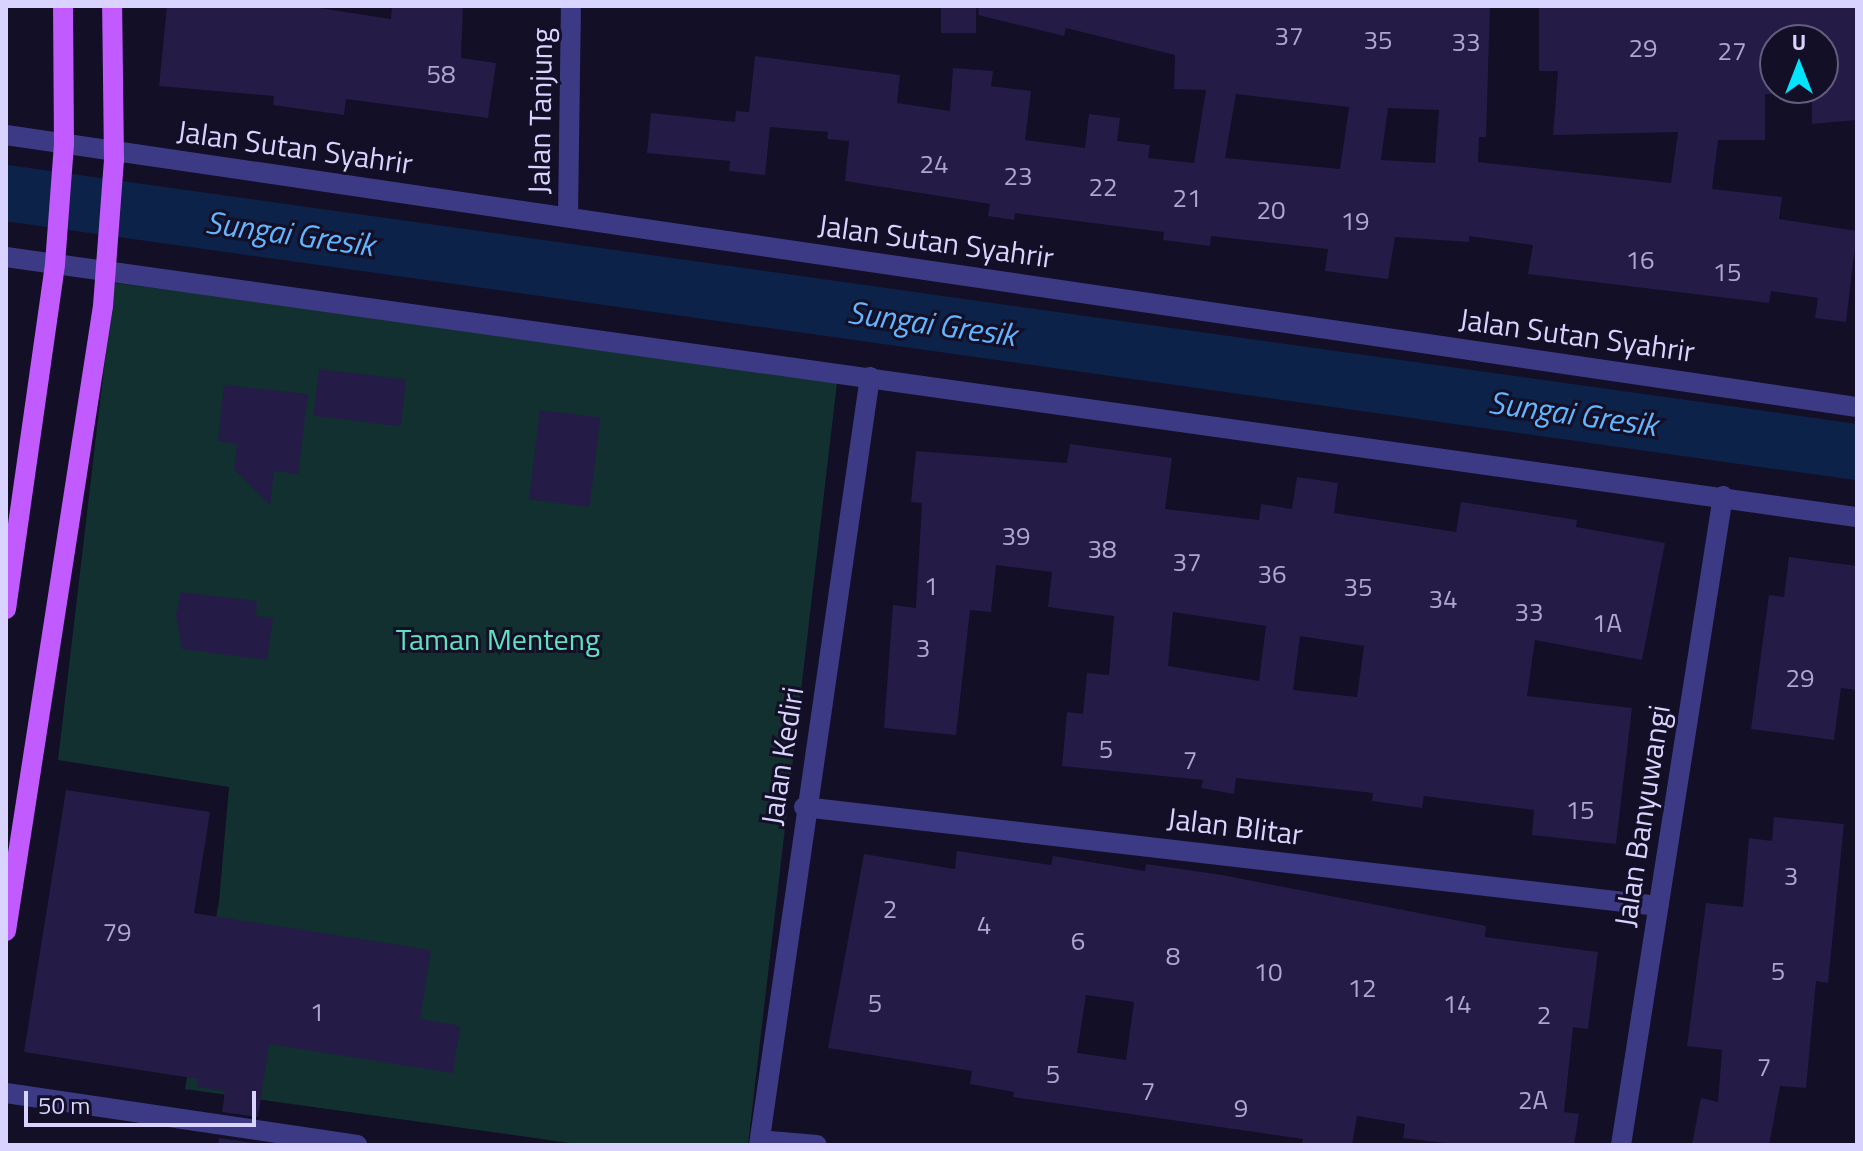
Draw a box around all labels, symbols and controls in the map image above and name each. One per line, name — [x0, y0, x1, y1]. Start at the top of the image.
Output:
house number: 37 — [1274, 20, 1304, 52]
house number: 35 — [1363, 24, 1393, 56]
north arrow — [1759, 24, 1839, 104]
text: U — [1792, 25, 1806, 59]
house number: 33 — [1451, 26, 1481, 58]
street label: Jalan Tanjung — [521, 27, 559, 195]
house number: 29 — [1628, 32, 1658, 64]
house number: 27 — [1717, 35, 1747, 67]
house number: 58 — [426, 58, 456, 90]
street label: Jalan Sutan Syahrir — [175, 113, 415, 181]
house number: 24 — [919, 148, 949, 180]
house number: 23 — [1003, 160, 1033, 192]
house number: 22 — [1088, 171, 1118, 203]
house number: 21 — [1172, 182, 1202, 214]
house number: 20 — [1256, 194, 1286, 226]
water label: Sungai Gresik — [203, 202, 377, 264]
house number: 19 — [1340, 205, 1370, 237]
street label: Jalan Sutan Syahrir — [816, 207, 1056, 275]
house number: 16 — [1625, 244, 1655, 276]
house number: 15 — [1712, 256, 1742, 288]
water label: Sungai Gresik — [845, 292, 1019, 354]
street label: Jalan Sutan Syahrir — [1457, 301, 1697, 369]
water label: Sungai Gresik — [1486, 382, 1660, 444]
house number: 39 — [1001, 520, 1031, 552]
house number: 38 — [1087, 533, 1117, 565]
house number: 37 — [1172, 546, 1202, 578]
house number: 36 — [1257, 558, 1287, 590]
house number: 1 — [924, 570, 938, 602]
house number: 35 — [1343, 571, 1373, 603]
house number: 34 — [1428, 583, 1458, 615]
house number: 33 — [1514, 596, 1544, 628]
house number: 1A — [1592, 607, 1622, 639]
park label: Taman Menteng — [396, 621, 600, 657]
house number: 3 — [916, 632, 930, 664]
house number: 29 — [1785, 662, 1815, 694]
street label: Jalan Kediri — [753, 684, 811, 828]
street label: Jalan Banyuwangi — [1607, 703, 1677, 929]
house number: 5 — [1099, 733, 1113, 765]
house number: 7 — [1183, 744, 1197, 776]
house number: 15 — [1565, 794, 1595, 826]
street label: Jalan Blitar — [1165, 800, 1305, 852]
house number: 3 — [1784, 860, 1798, 892]
house number: 2 — [883, 893, 897, 925]
house number: 4 — [977, 909, 991, 941]
house number: 79 — [102, 916, 132, 948]
house number: 6 — [1071, 925, 1085, 957]
house number: 8 — [1166, 940, 1180, 972]
house number: 5 — [1771, 955, 1785, 987]
house number: 10 — [1253, 956, 1283, 988]
house number: 12 — [1347, 972, 1377, 1004]
house number: 5 — [868, 987, 882, 1019]
house number: 14 — [1442, 988, 1472, 1020]
house number: 1 — [310, 996, 324, 1028]
house number: 2 — [1537, 999, 1551, 1031]
house number: 7 — [1757, 1051, 1771, 1083]
house number: 5 — [1046, 1058, 1060, 1090]
scale bar — [28, 1075, 260, 1125]
house number: 7 — [1141, 1075, 1155, 1107]
house number: 2A — [1518, 1084, 1548, 1116]
text: 50 m — [38, 1087, 90, 1123]
house number: 9 — [1234, 1092, 1248, 1124]

